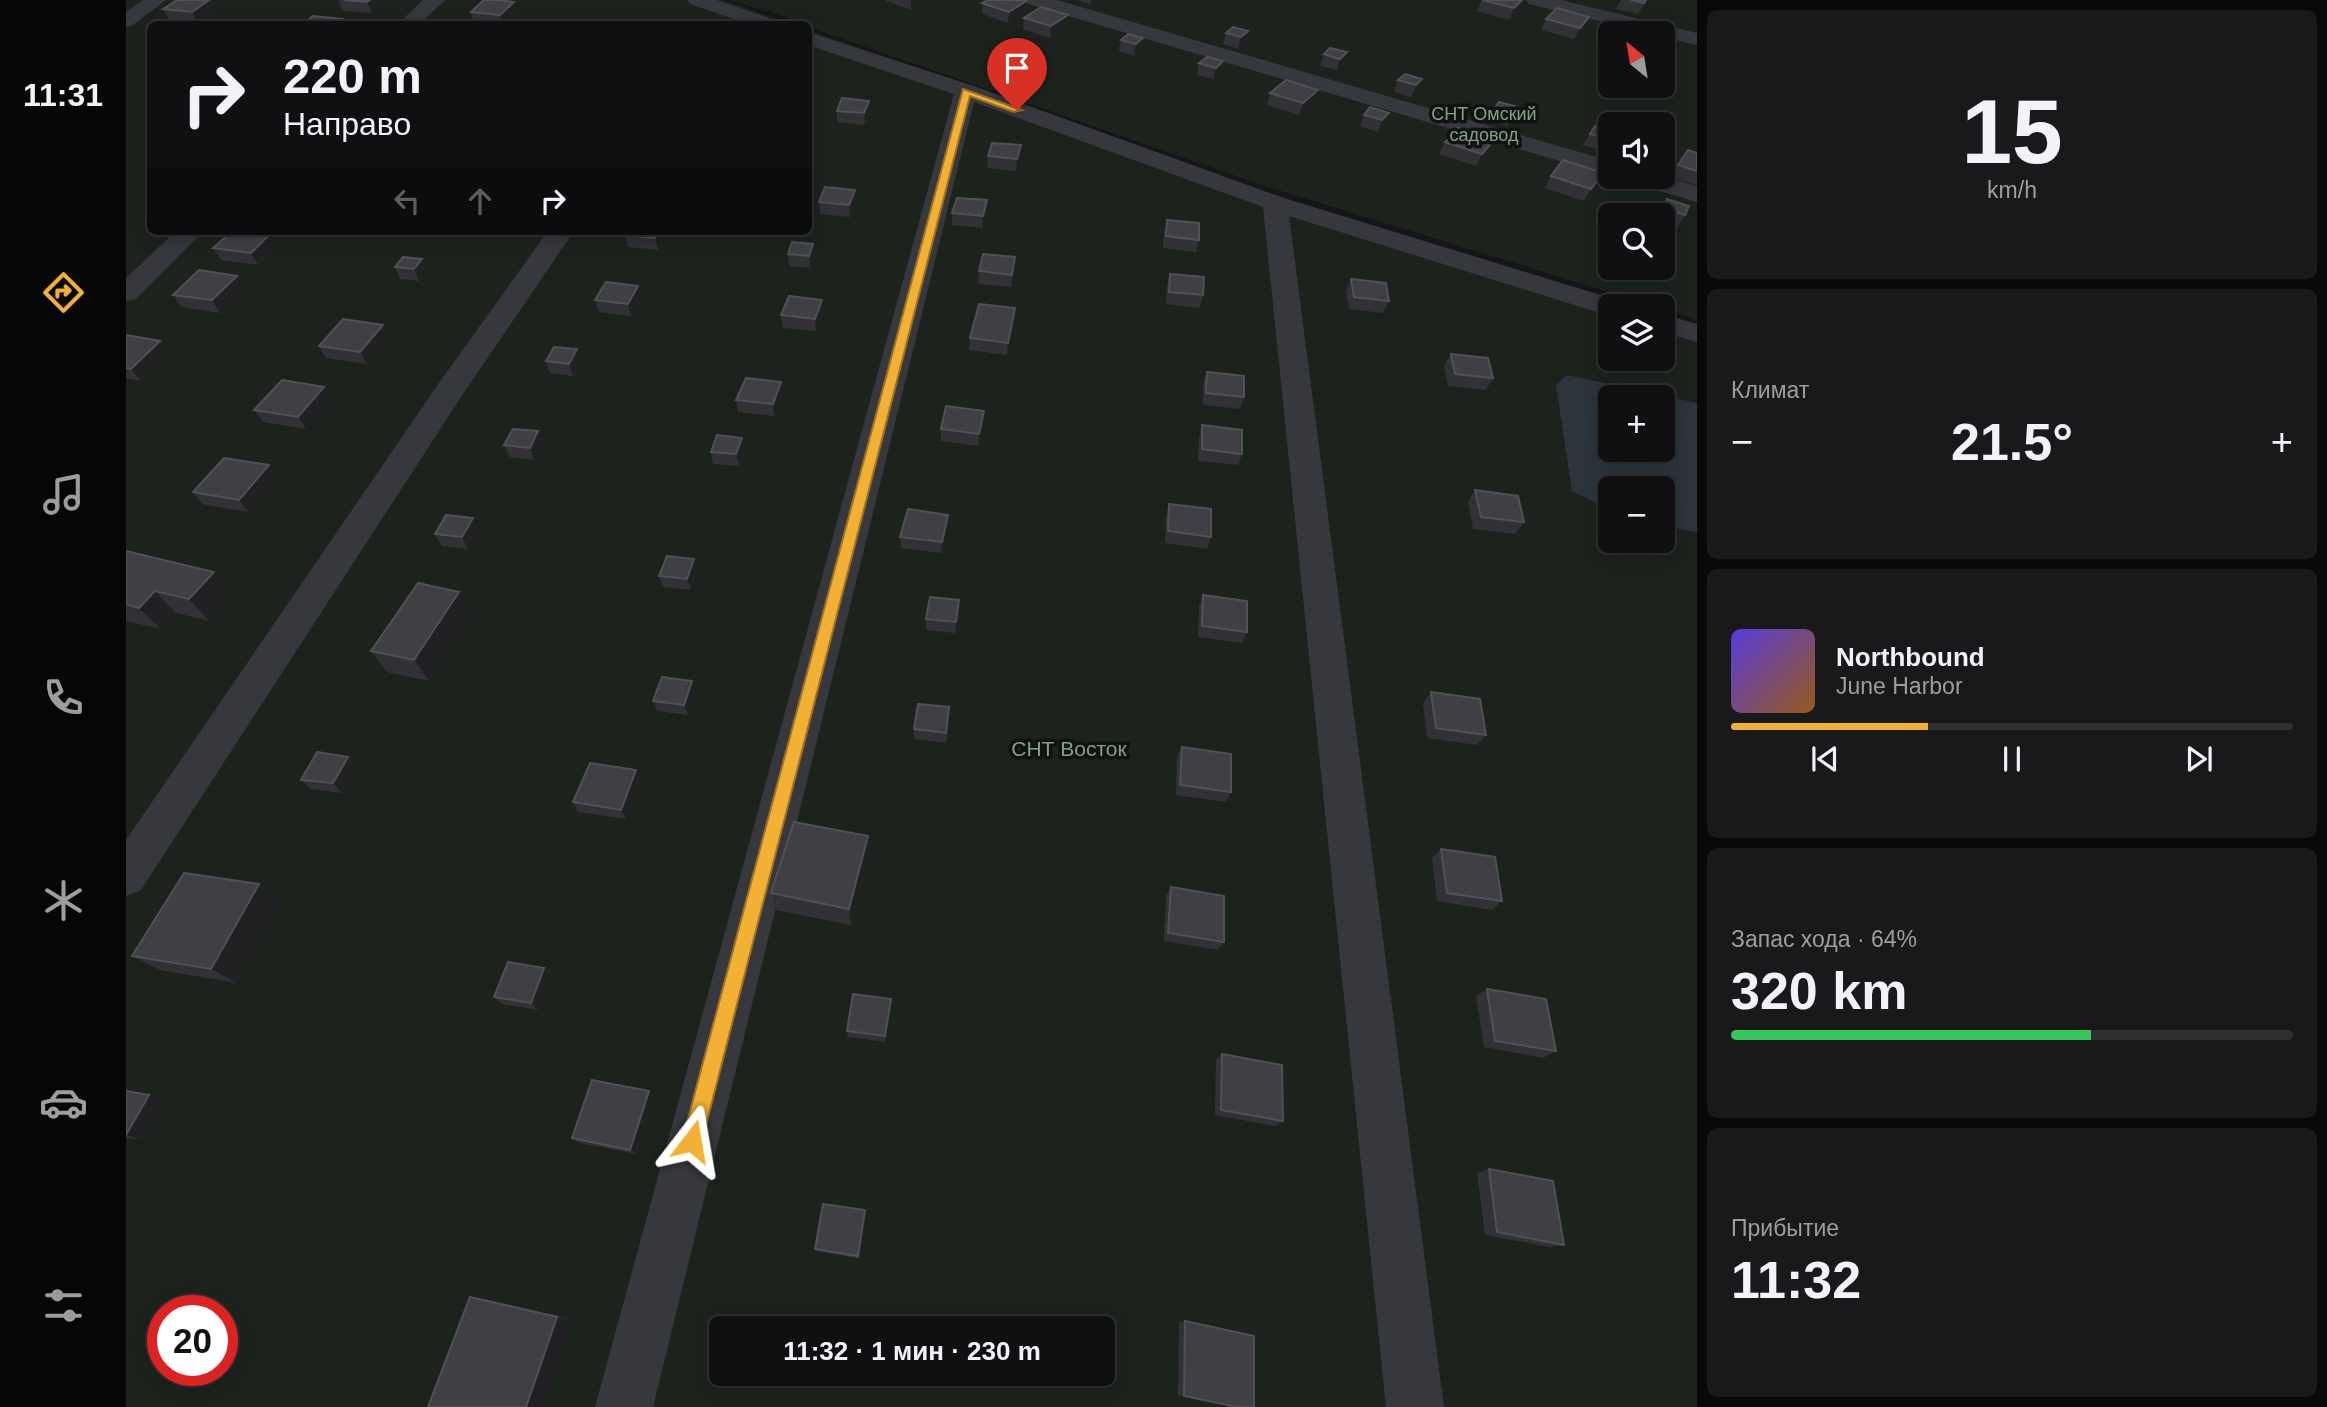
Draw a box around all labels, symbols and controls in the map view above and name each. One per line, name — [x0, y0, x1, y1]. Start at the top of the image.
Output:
north arrow — [1598, 21, 1675, 98]
map controls — [1598, 21, 1675, 553]
pin — [987, 38, 1047, 110]
icon: right — [168, 49, 259, 140]
text: 220 m — [283, 49, 422, 103]
icon: arrive — [998, 49, 1036, 87]
text: 11:31 — [23, 77, 103, 113]
text: 15 — [1961, 81, 2063, 182]
park label: СНТ Омский садовод — [1431, 104, 1537, 145]
text: Направо — [283, 106, 411, 142]
button: sound — [1598, 112, 1675, 189]
text: km/h — [1987, 177, 2037, 203]
icon: left — [388, 182, 426, 220]
icon: ahead — [461, 182, 499, 220]
icon: right — [534, 182, 572, 220]
button: search — [1598, 203, 1675, 280]
icon: directions — [39, 268, 88, 317]
button: layers — [1598, 294, 1675, 371]
text: Климат — [1731, 377, 1809, 403]
button: + — [1598, 385, 1675, 462]
text: 21.5° — [1951, 413, 2073, 471]
text: − — [1731, 421, 1753, 463]
text: + — [2271, 421, 2293, 463]
icon: music — [39, 470, 88, 519]
button: − — [1598, 476, 1675, 553]
text: Northbound — [1836, 642, 1985, 672]
icon: phone — [39, 673, 88, 722]
text: June Harbor — [1836, 673, 1963, 699]
park label: СНТ Восток — [1011, 737, 1128, 760]
icon: previous — [1806, 740, 1844, 778]
icon: pause — [1993, 740, 2031, 778]
icon: next — [2180, 740, 2218, 778]
icon: climate — [39, 876, 88, 925]
text: Запас хода · 64% — [1731, 926, 1917, 952]
text: 320 km — [1731, 962, 1907, 1020]
icon: car — [39, 1078, 88, 1127]
position arrow — [655, 1104, 729, 1178]
text: Прибытие — [1731, 1215, 1839, 1241]
text: 11:32 — [1731, 1251, 1861, 1309]
icon: filters — [39, 1281, 88, 1330]
speed limit sign: 20 — [147, 1295, 238, 1386]
text: 11:32 · 1 мин · 230 m — [783, 1336, 1041, 1366]

